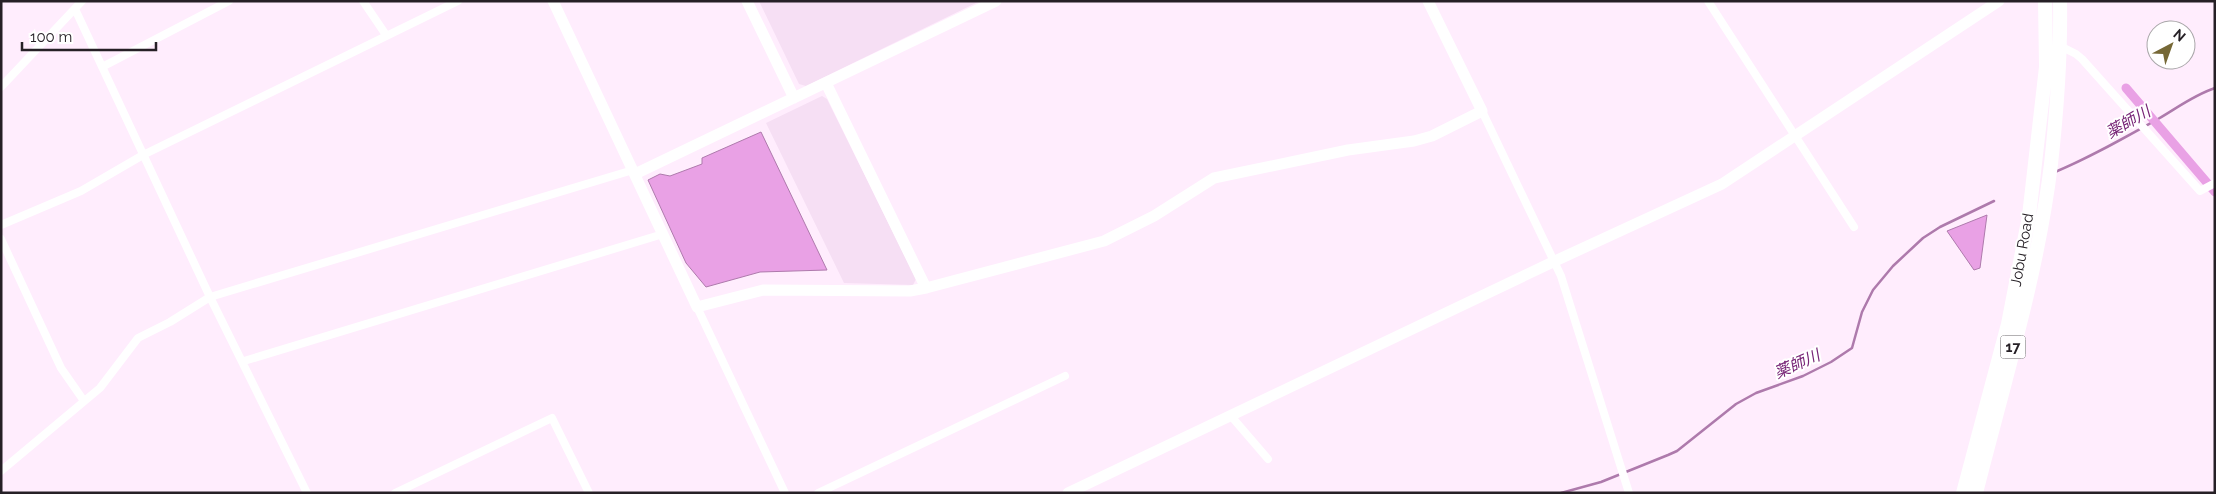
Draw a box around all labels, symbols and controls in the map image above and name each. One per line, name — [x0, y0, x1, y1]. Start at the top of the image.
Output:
scale bar — [22, 20, 156, 52]
north arrow — [2146, 20, 2196, 70]
text: N — [2170, 26, 2189, 45]
text: 100 m — [30, 28, 72, 46]
water label: 薬師川 — [2102, 101, 2155, 142]
street label: Jobu Road — [2007, 212, 2037, 288]
road number: 17 — [2000, 336, 2026, 358]
water label: 薬師川 — [1771, 345, 1825, 382]

